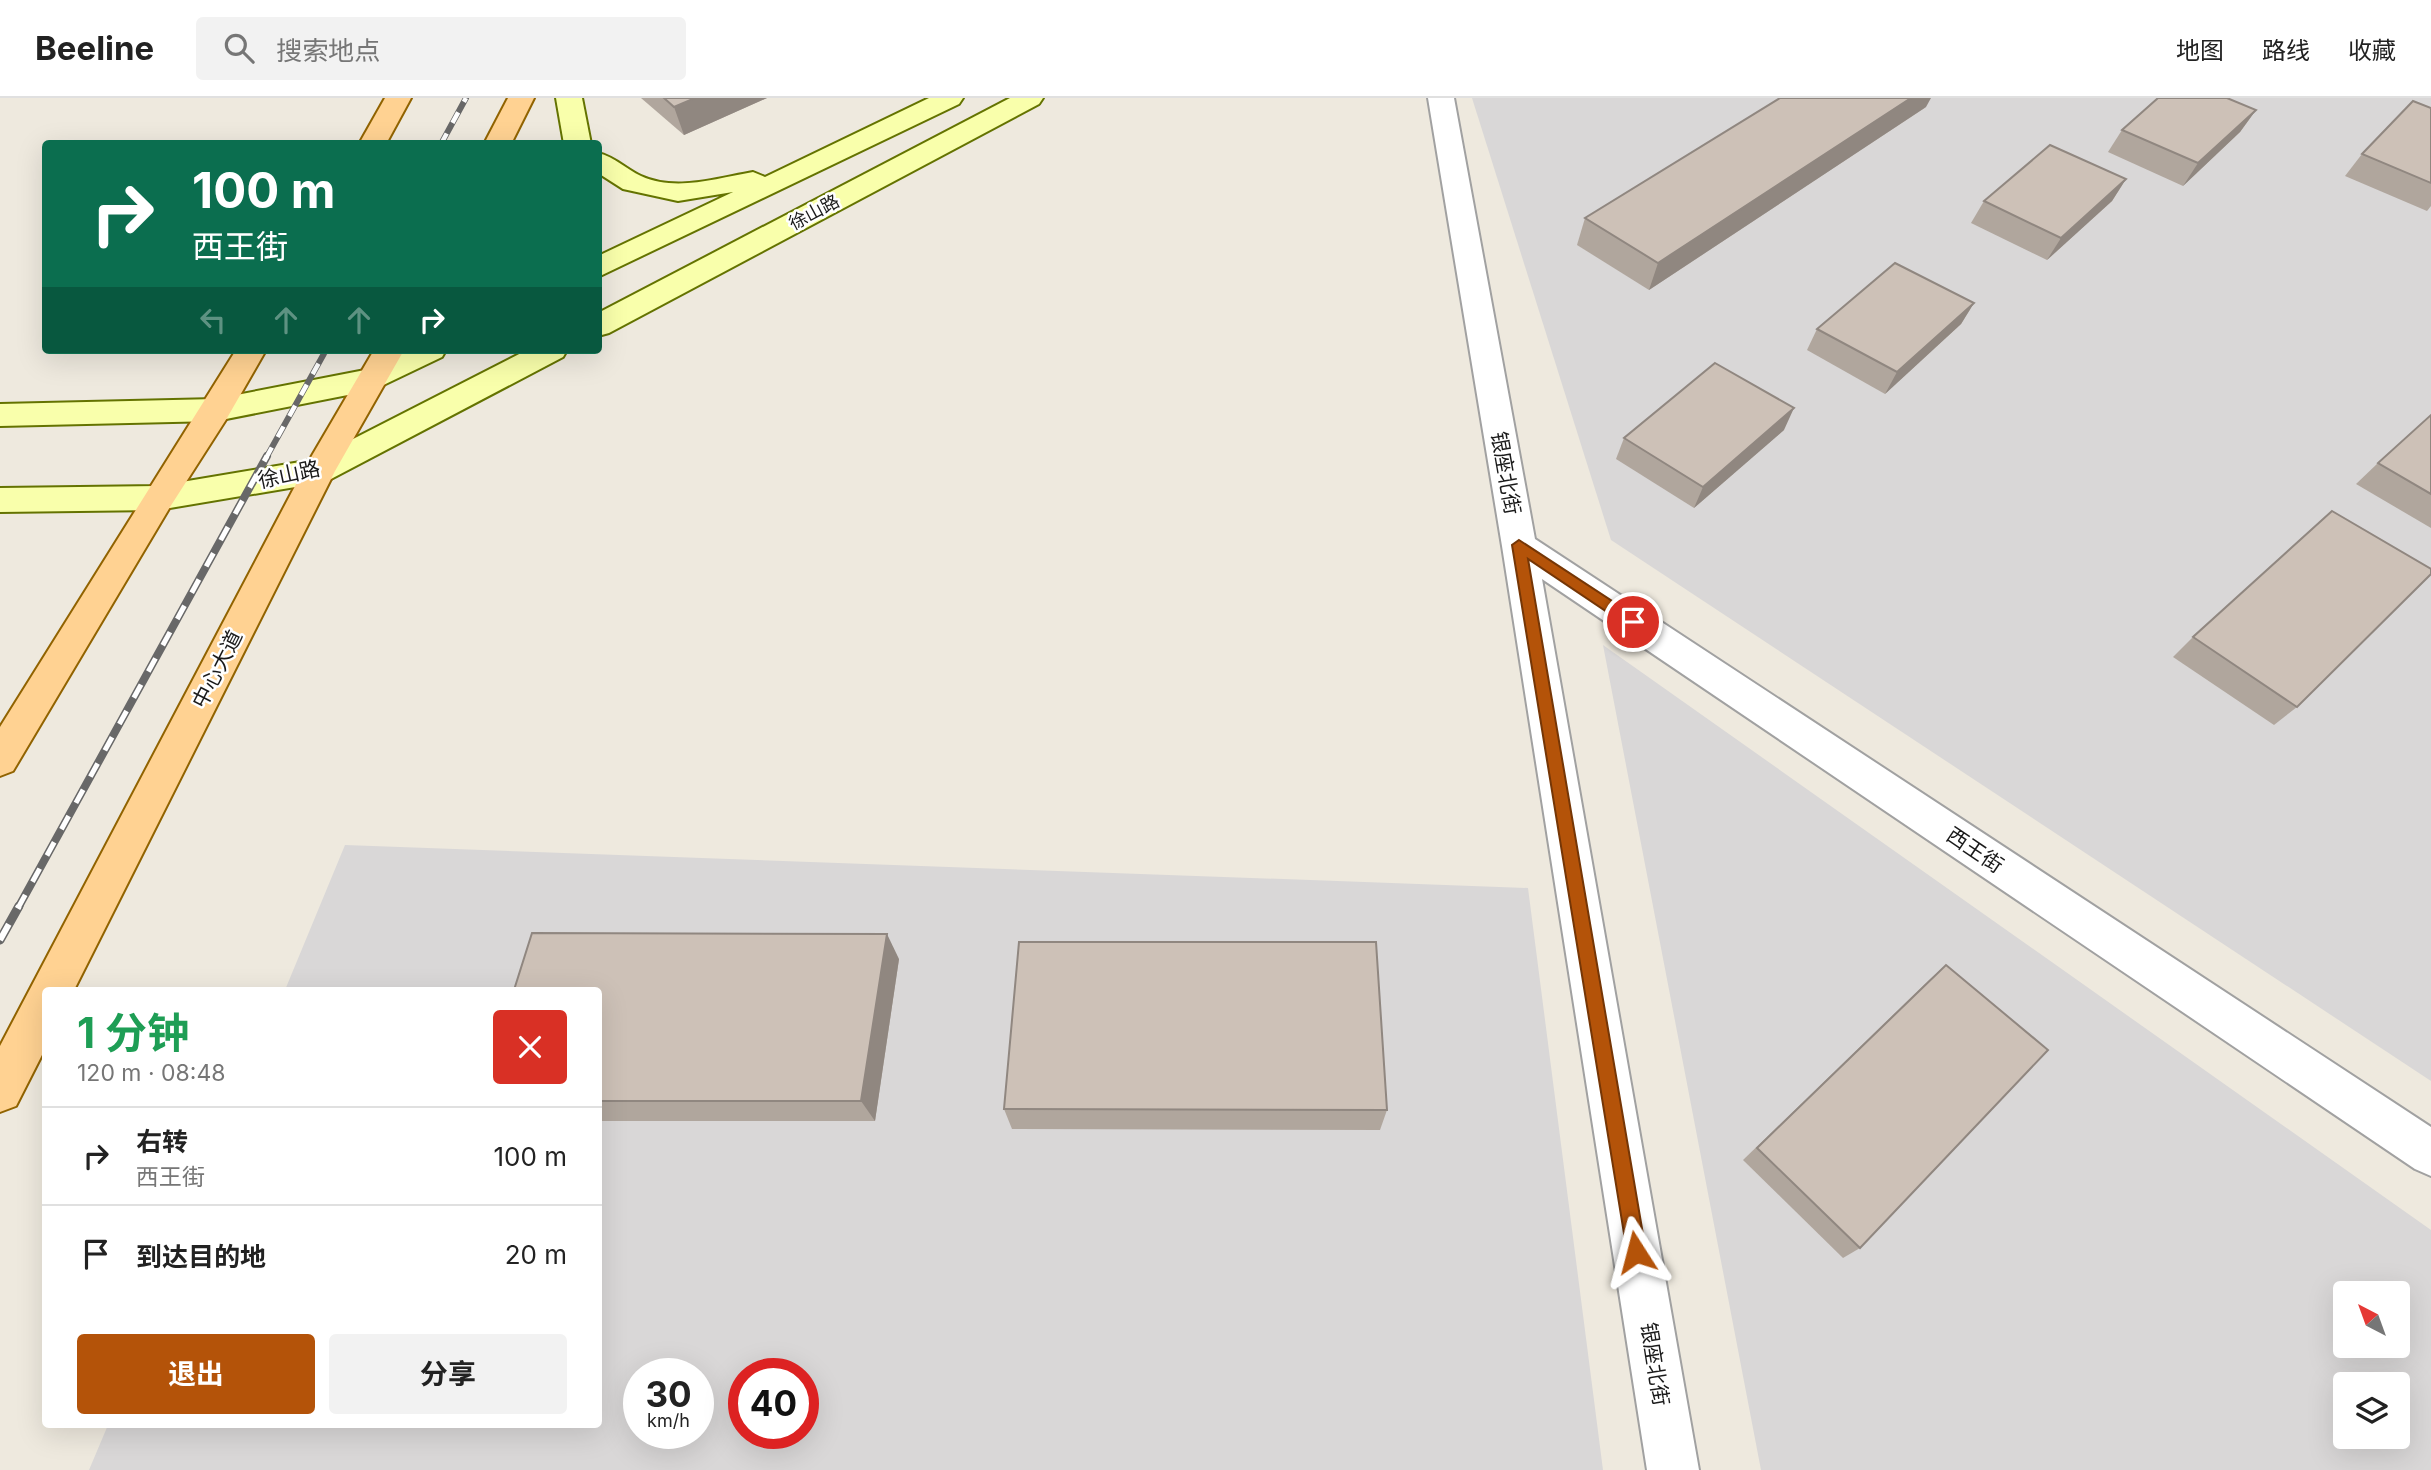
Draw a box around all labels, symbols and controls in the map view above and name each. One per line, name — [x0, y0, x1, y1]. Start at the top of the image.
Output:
search box — [196, 17, 686, 80]
text: Beeline — [35, 28, 154, 68]
icon: search — [220, 29, 258, 67]
text: 搜索地点 — [276, 35, 380, 66]
text: 地图 — [2176, 36, 2224, 65]
text: 路线 — [2262, 36, 2310, 65]
text: 收藏 — [2348, 36, 2396, 65]
text: 100 m — [192, 161, 336, 220]
icon: right — [77, 168, 168, 259]
street label: 徐山路 — [785, 190, 843, 234]
text: 西王街 — [192, 227, 288, 266]
icon: left — [194, 301, 232, 339]
icon: ahead — [267, 301, 305, 339]
icon: ahead — [340, 301, 378, 339]
icon: right — [413, 301, 451, 339]
street label: 银座北街 — [1486, 429, 1526, 517]
street label: 徐山路 — [256, 455, 322, 493]
pin — [1603, 592, 1663, 652]
icon: arrive — [1614, 603, 1652, 641]
street label: 中心大道 — [187, 626, 247, 712]
street label: 西王街 — [1942, 822, 2008, 878]
text: 1 分钟 — [77, 1007, 189, 1058]
button: close — [493, 1010, 567, 1084]
text: 120 m · 08:48 — [77, 1059, 226, 1087]
text: 右转 — [136, 1126, 188, 1157]
icon: right — [77, 1137, 115, 1175]
text: 100 m — [494, 1141, 567, 1172]
text: 西王街 — [136, 1163, 205, 1191]
position arrow — [1599, 1215, 1673, 1289]
icon: arrive — [77, 1235, 115, 1273]
text: 20 m — [505, 1239, 567, 1270]
text: 到达目的地 — [136, 1241, 266, 1272]
north arrow — [2333, 1281, 2410, 1358]
map controls — [2333, 1281, 2410, 1449]
street label: 银座北街 — [1636, 1321, 1674, 1407]
button: 退出 — [77, 1334, 315, 1414]
button: 分享 — [329, 1334, 567, 1414]
speed limit sign: 40 — [728, 1358, 819, 1449]
button: layers — [2333, 1372, 2410, 1449]
text: 30 — [645, 1373, 692, 1415]
text: km/h — [647, 1410, 690, 1431]

